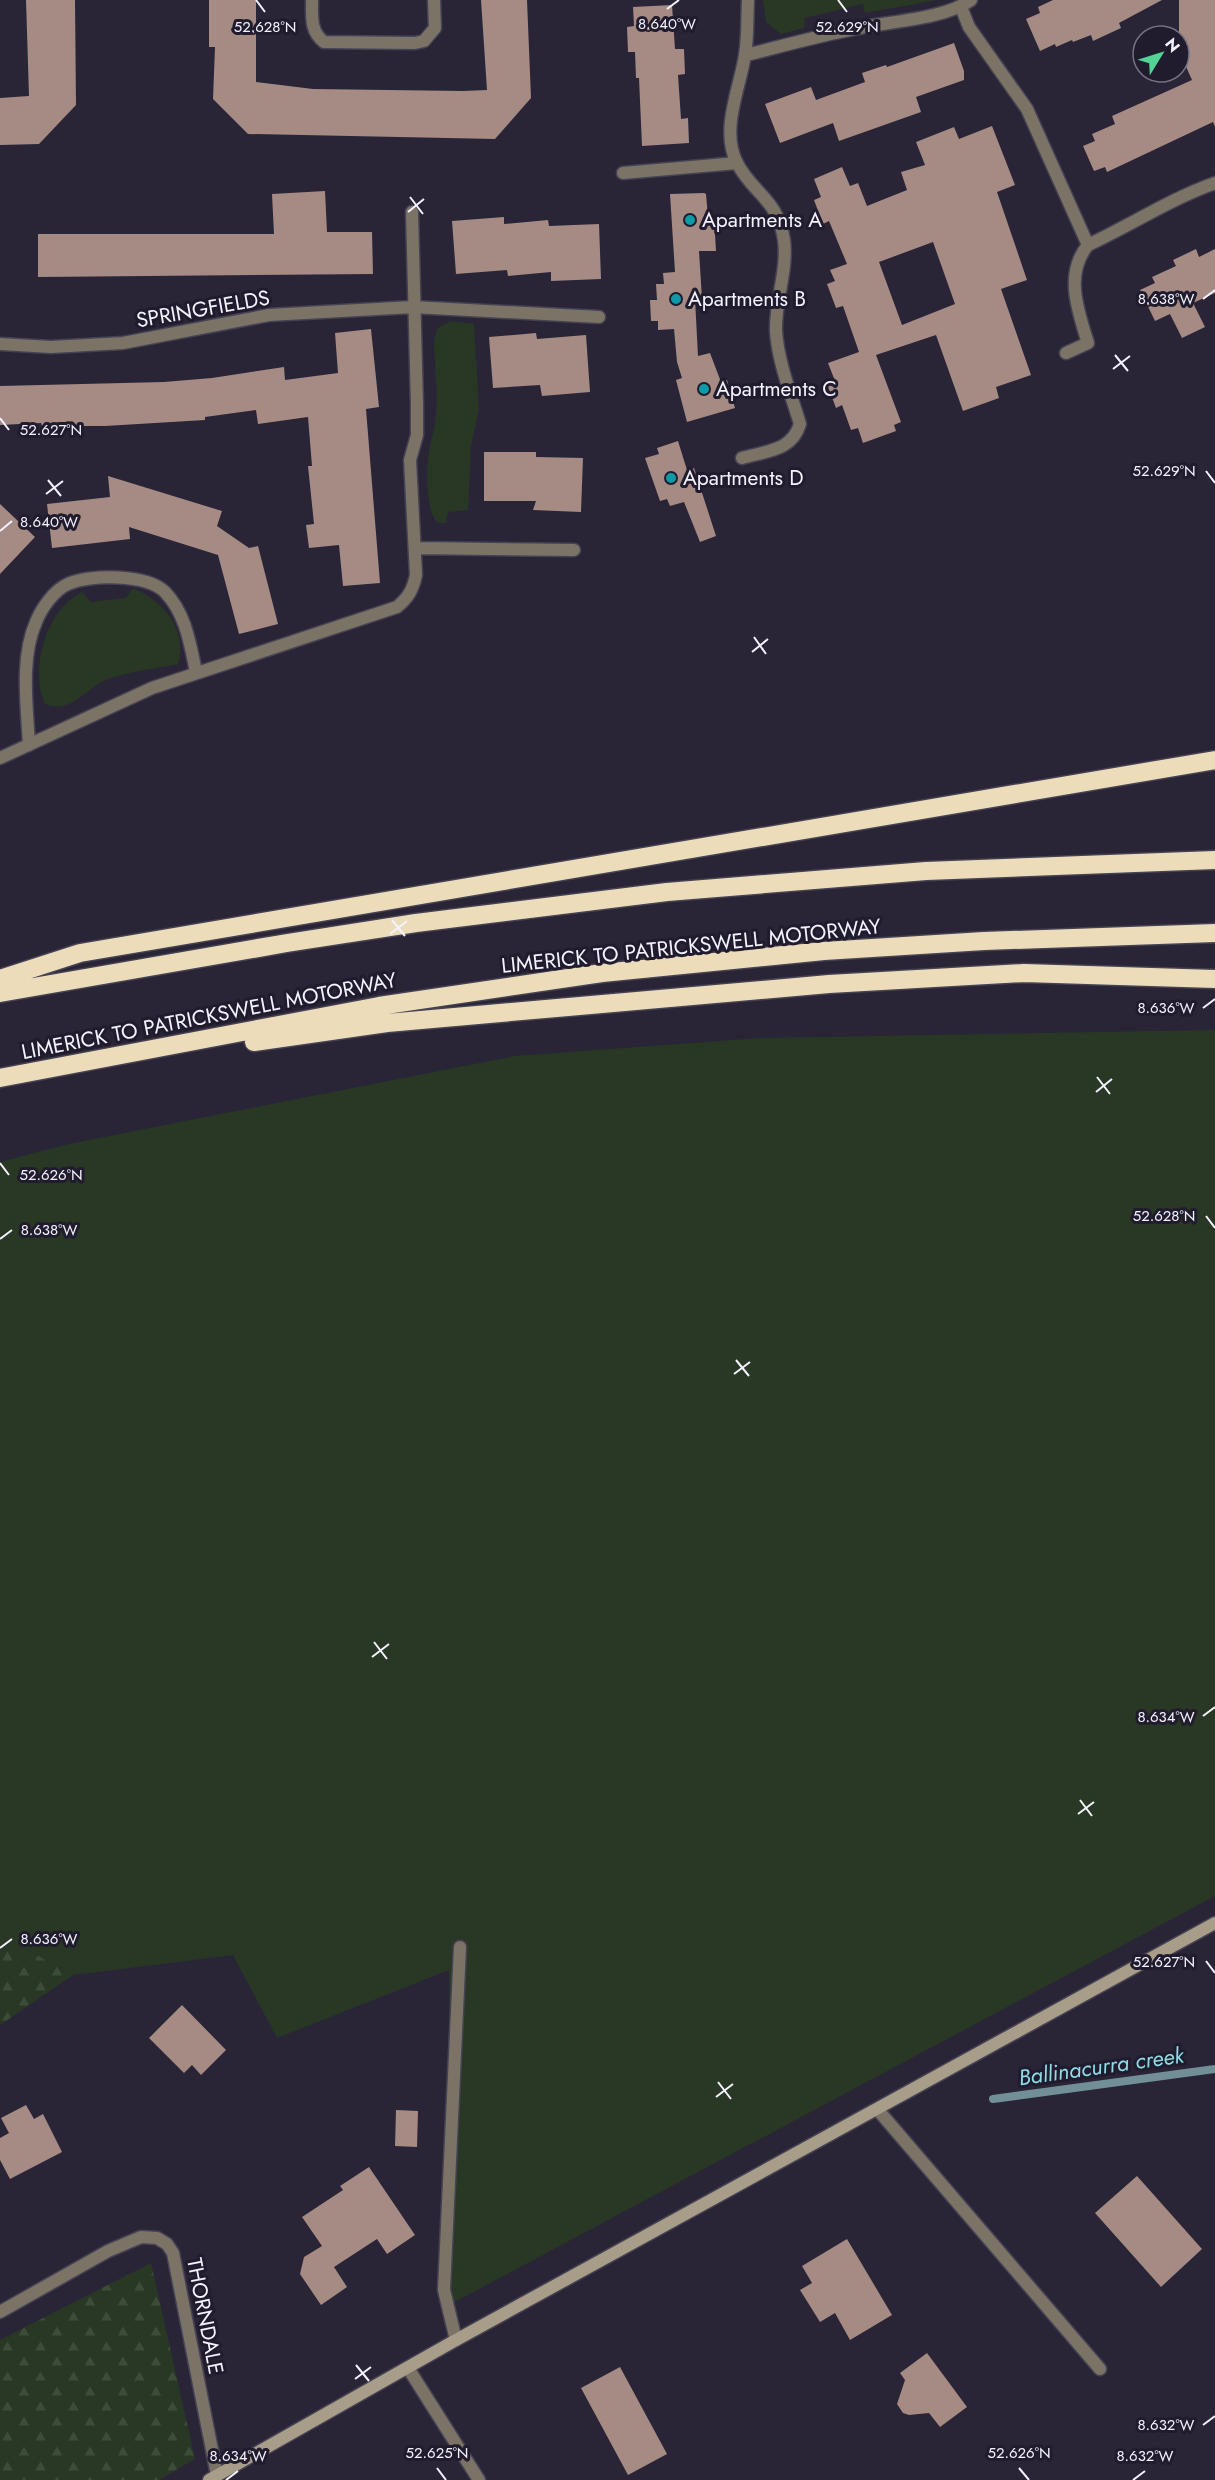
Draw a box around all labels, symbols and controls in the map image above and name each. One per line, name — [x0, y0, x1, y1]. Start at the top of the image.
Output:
text: 8.640°W — [638, 13, 696, 35]
text: 52.628°N — [234, 16, 296, 38]
text: 52.629°N — [815, 16, 879, 38]
north arrow — [1131, 24, 1191, 84]
text: N — [1159, 33, 1185, 57]
place label: Apartments A — [702, 205, 822, 235]
marker: Apartments A — [683, 213, 697, 227]
street label: SPRINGFIELDS — [134, 283, 272, 335]
place label: Apartments B — [688, 284, 806, 314]
text: 8.638°W — [1138, 288, 1194, 310]
marker: Apartments B — [669, 292, 683, 306]
place label: Apartments C — [716, 374, 837, 404]
marker: Apartments C — [697, 382, 711, 396]
text: 52.627°N — [20, 419, 82, 441]
text: 52.629°N — [1132, 460, 1196, 482]
place label: Apartments D — [683, 463, 803, 493]
marker: Apartments D — [664, 471, 678, 485]
text: 8.640°W — [20, 511, 78, 533]
street label: LIMERICK TO PATRICKSWELL MOTORWAY — [500, 911, 882, 981]
street label: LIMERICK TO PATRICKSWELL MOTORWAY — [19, 965, 399, 1067]
text: 8.636°W — [1138, 997, 1195, 1019]
text: 52.626°N — [19, 1164, 83, 1186]
text: 52.628°N — [1133, 1205, 1195, 1227]
text: 8.638°W — [21, 1219, 77, 1241]
text: 8.634°W — [1137, 1706, 1195, 1728]
text: 8.636°W — [21, 1928, 78, 1950]
text: 52.627°N — [1133, 1951, 1195, 1973]
water label: Ballinacurra creek — [1016, 2038, 1187, 2093]
street label: THORNDALE — [179, 2255, 231, 2377]
text: 8.632°W — [1138, 2414, 1195, 2436]
text: 52.625°N — [406, 2442, 468, 2464]
text: 52.626°N — [987, 2442, 1051, 2464]
text: 8.634°W — [209, 2445, 267, 2467]
text: 8.632°W — [1117, 2445, 1174, 2467]

